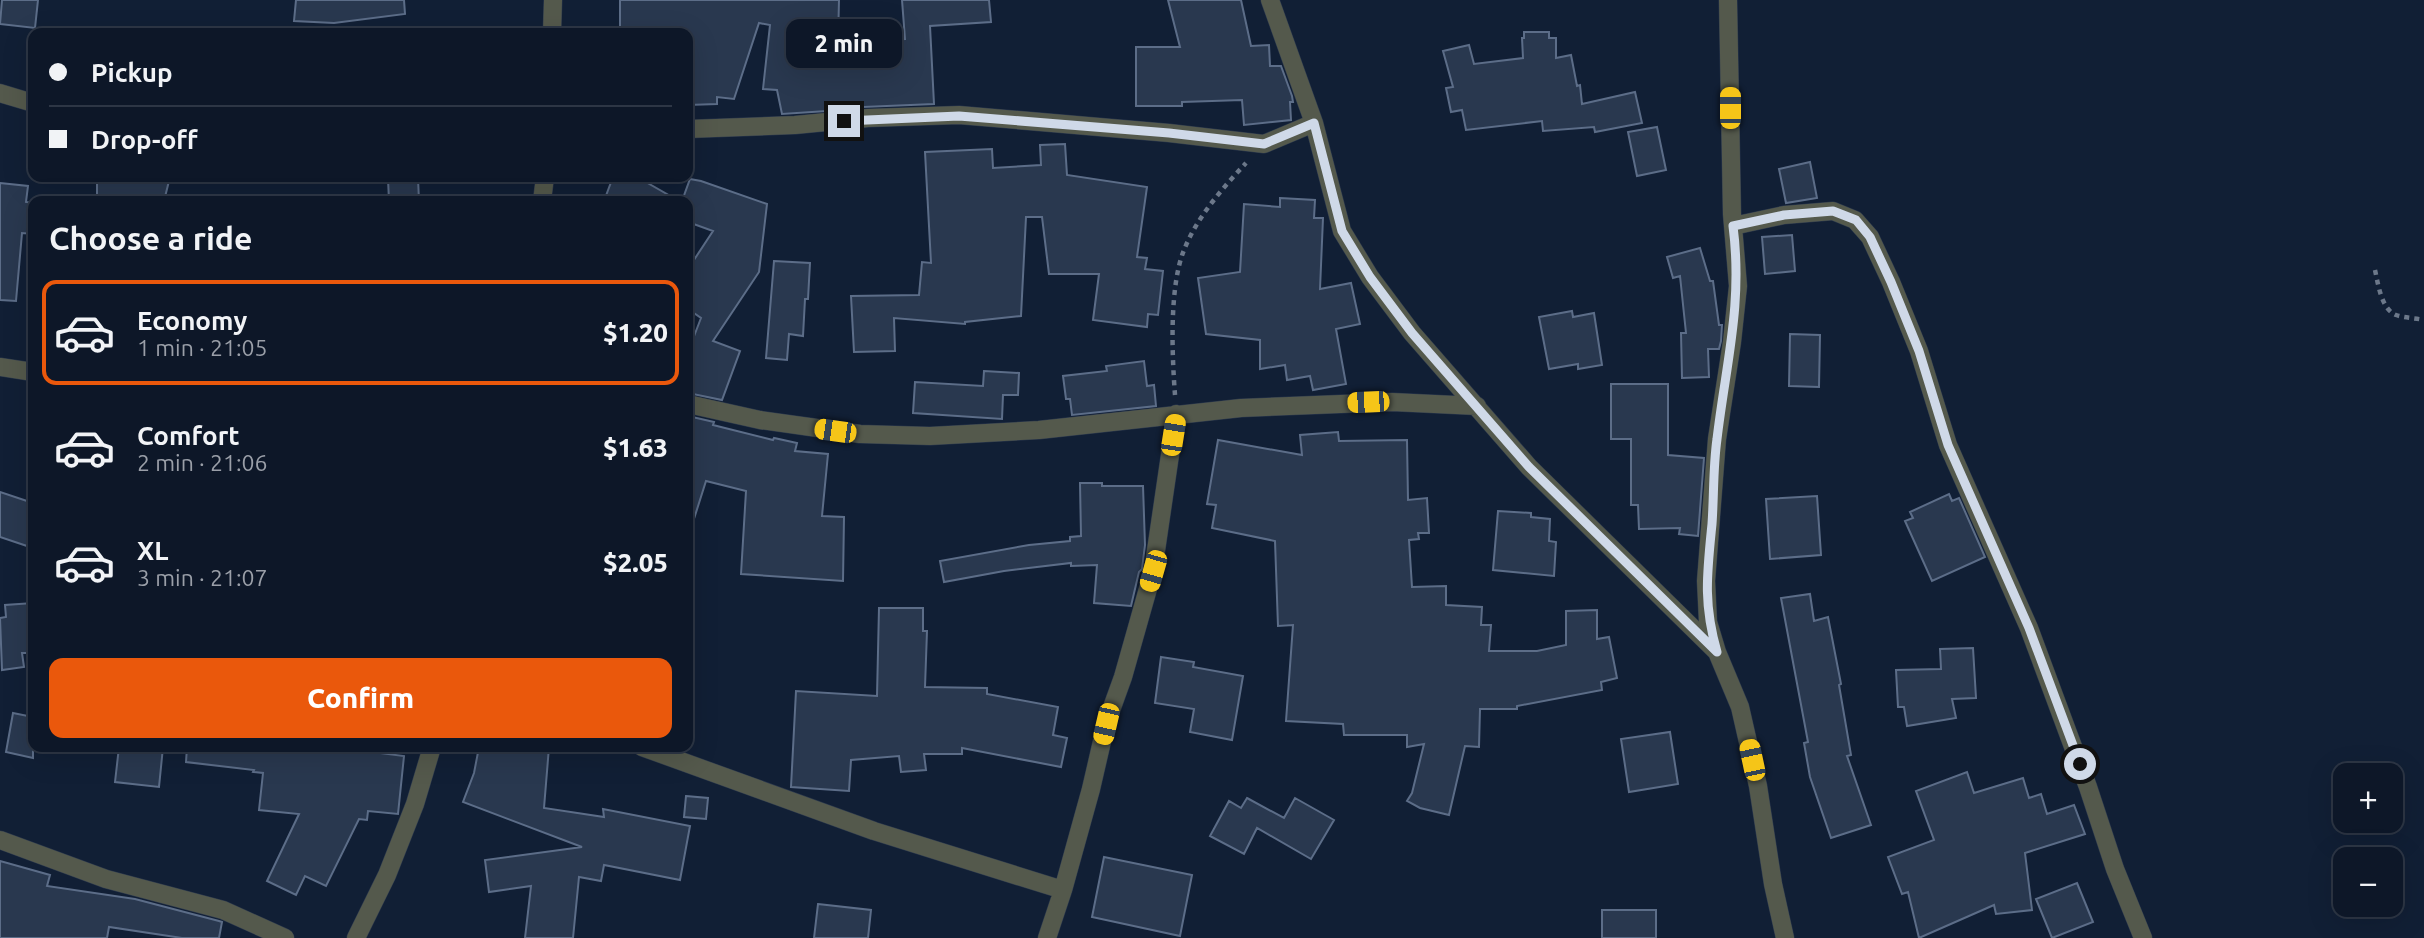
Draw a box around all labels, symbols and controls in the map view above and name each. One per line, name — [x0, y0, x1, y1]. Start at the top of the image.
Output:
callout: 2 min — [786, 19, 902, 68]
text: 2 min — [815, 31, 873, 56]
text: Pickup — [91, 58, 173, 87]
car — [1720, 87, 1741, 129]
route end — [828, 105, 860, 137]
text: Drop-off — [91, 125, 198, 154]
text: Choose a ride — [49, 220, 252, 256]
icon: car — [53, 301, 116, 364]
text: Economy — [137, 306, 247, 335]
text: $1.20 — [603, 318, 668, 347]
text: 1 min · 21:05 — [137, 335, 268, 360]
car — [1347, 391, 1390, 413]
car — [1160, 413, 1187, 457]
icon: car — [53, 416, 116, 479]
car — [813, 418, 858, 444]
text: Comfort — [137, 421, 240, 450]
text: $1.63 — [603, 433, 668, 462]
text: 2 min · 21:06 — [137, 450, 268, 475]
icon: car — [53, 531, 116, 594]
text: XL — [137, 536, 168, 565]
text: $2.05 — [603, 548, 668, 577]
car — [1138, 548, 1169, 594]
text: 3 min · 21:07 — [137, 565, 268, 590]
button: Confirm — [49, 658, 672, 738]
car — [1092, 701, 1121, 747]
car — [1738, 737, 1767, 783]
route start — [2064, 748, 2096, 780]
map controls — [2333, 763, 2403, 917]
button: + — [2333, 763, 2403, 833]
button: − — [2333, 847, 2403, 917]

